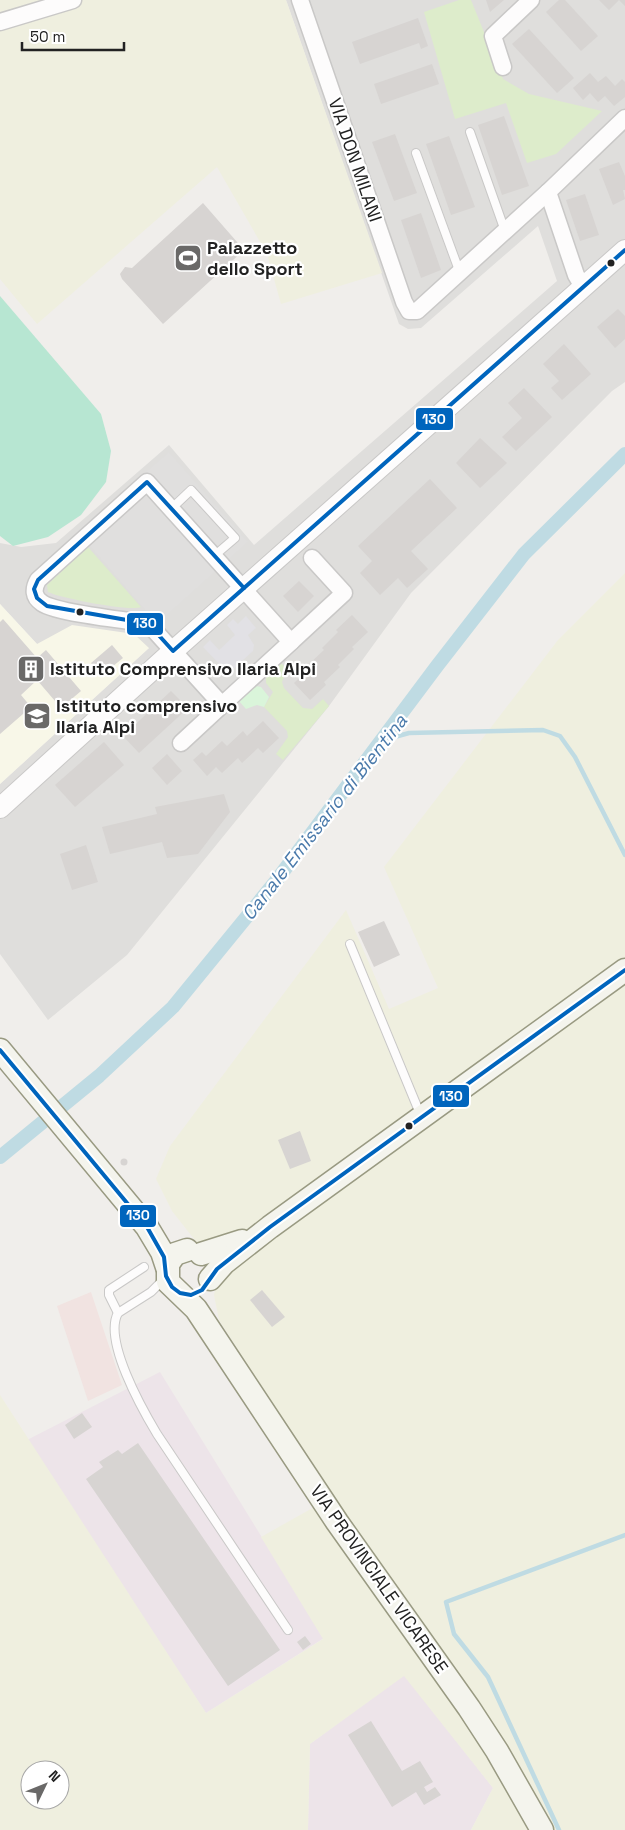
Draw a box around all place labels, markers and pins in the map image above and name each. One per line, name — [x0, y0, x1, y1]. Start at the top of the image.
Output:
place label: Palazzetto dello Sport — [207, 236, 303, 280]
sports icon: Palazzetto dello Sport — [173, 243, 203, 273]
unlabelled marker — [606, 258, 616, 268]
unlabelled marker — [75, 607, 85, 617]
building icon: Istituto Comprensivo Ilaria Alpi — [16, 654, 46, 684]
place label: Istituto Comprensivo Ilaria Alpi — [50, 657, 316, 680]
place label: Istituto comprensivo Ilaria Alpi — [56, 694, 237, 738]
school or university icon: Istituto comprensivo Ilaria Alpi — [22, 701, 52, 731]
unlabelled marker — [404, 1121, 414, 1131]

